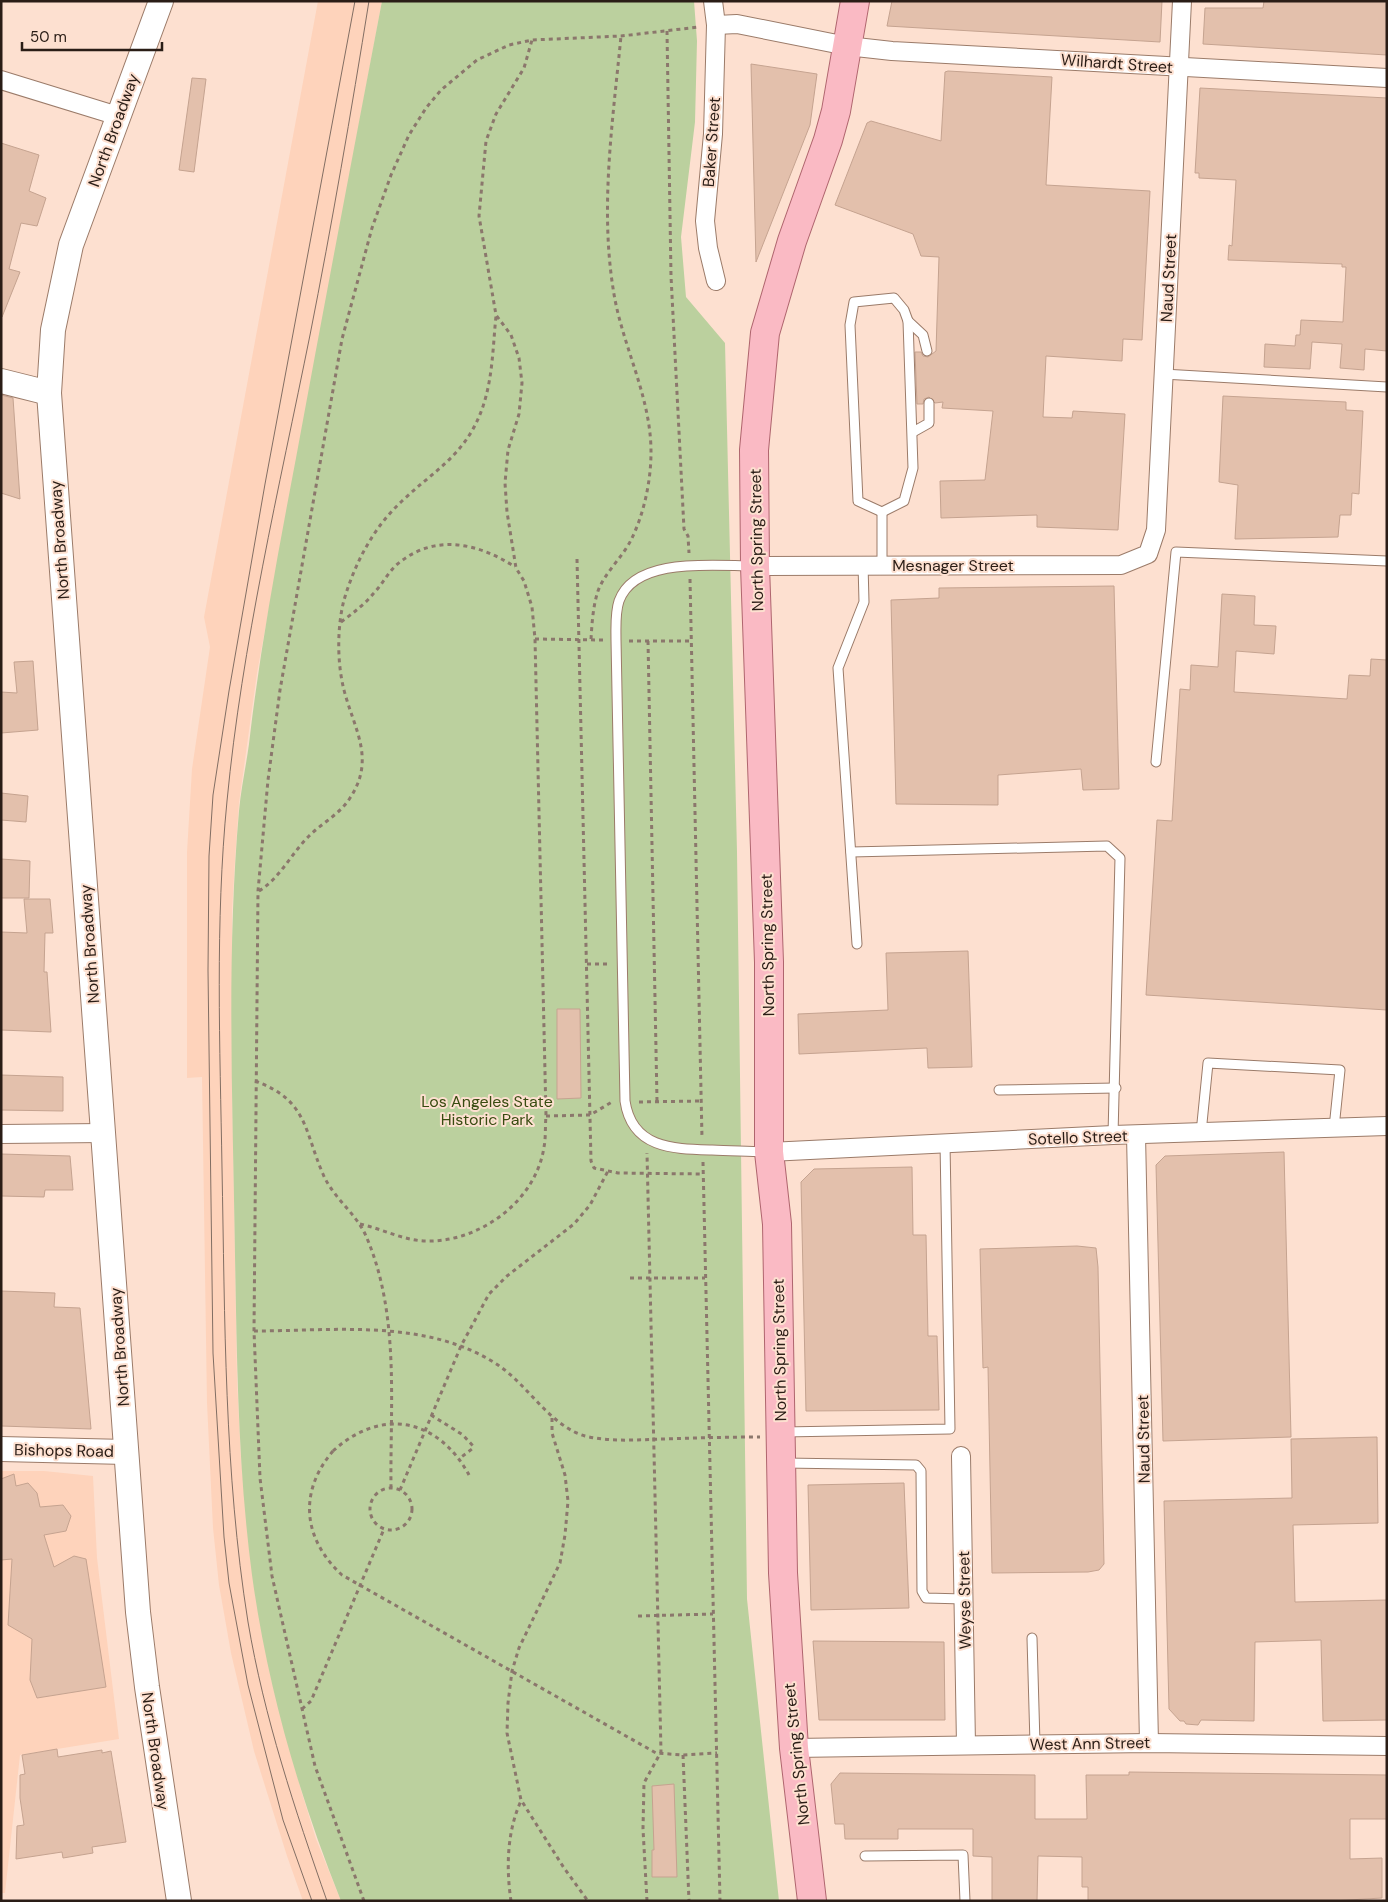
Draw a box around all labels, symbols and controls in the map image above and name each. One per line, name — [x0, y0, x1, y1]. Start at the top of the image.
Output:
scale bar — [22, 20, 162, 52]
text: 50 m — [30, 27, 67, 47]
street label: Wilhardt Street — [1060, 49, 1174, 78]
street label: North Broadway — [83, 71, 144, 190]
street label: Baker Street — [698, 96, 725, 188]
street label: Naud Street — [1156, 233, 1181, 323]
street label: North Spring Street — [745, 468, 768, 612]
street label: North Broadway — [45, 480, 74, 600]
street label: Mesnager Street — [892, 555, 1014, 576]
street label: North Spring Street — [756, 873, 779, 1017]
street label: North Broadway — [75, 884, 104, 1004]
park label: Los Angeles State Historic Park — [421, 1091, 553, 1130]
street label: Sotello Street — [1028, 1125, 1128, 1150]
street label: North Spring Street — [768, 1278, 791, 1422]
street label: North Broadway — [105, 1287, 134, 1407]
street label: Naud Street — [1132, 1395, 1155, 1483]
street label: Bishops Road — [14, 1439, 114, 1462]
street label: Weyse Street — [953, 1551, 976, 1649]
street label: North Spring Street — [779, 1682, 814, 1826]
street label: North Broadway — [137, 1691, 174, 1812]
street label: West Ann Street — [1030, 1732, 1150, 1755]

